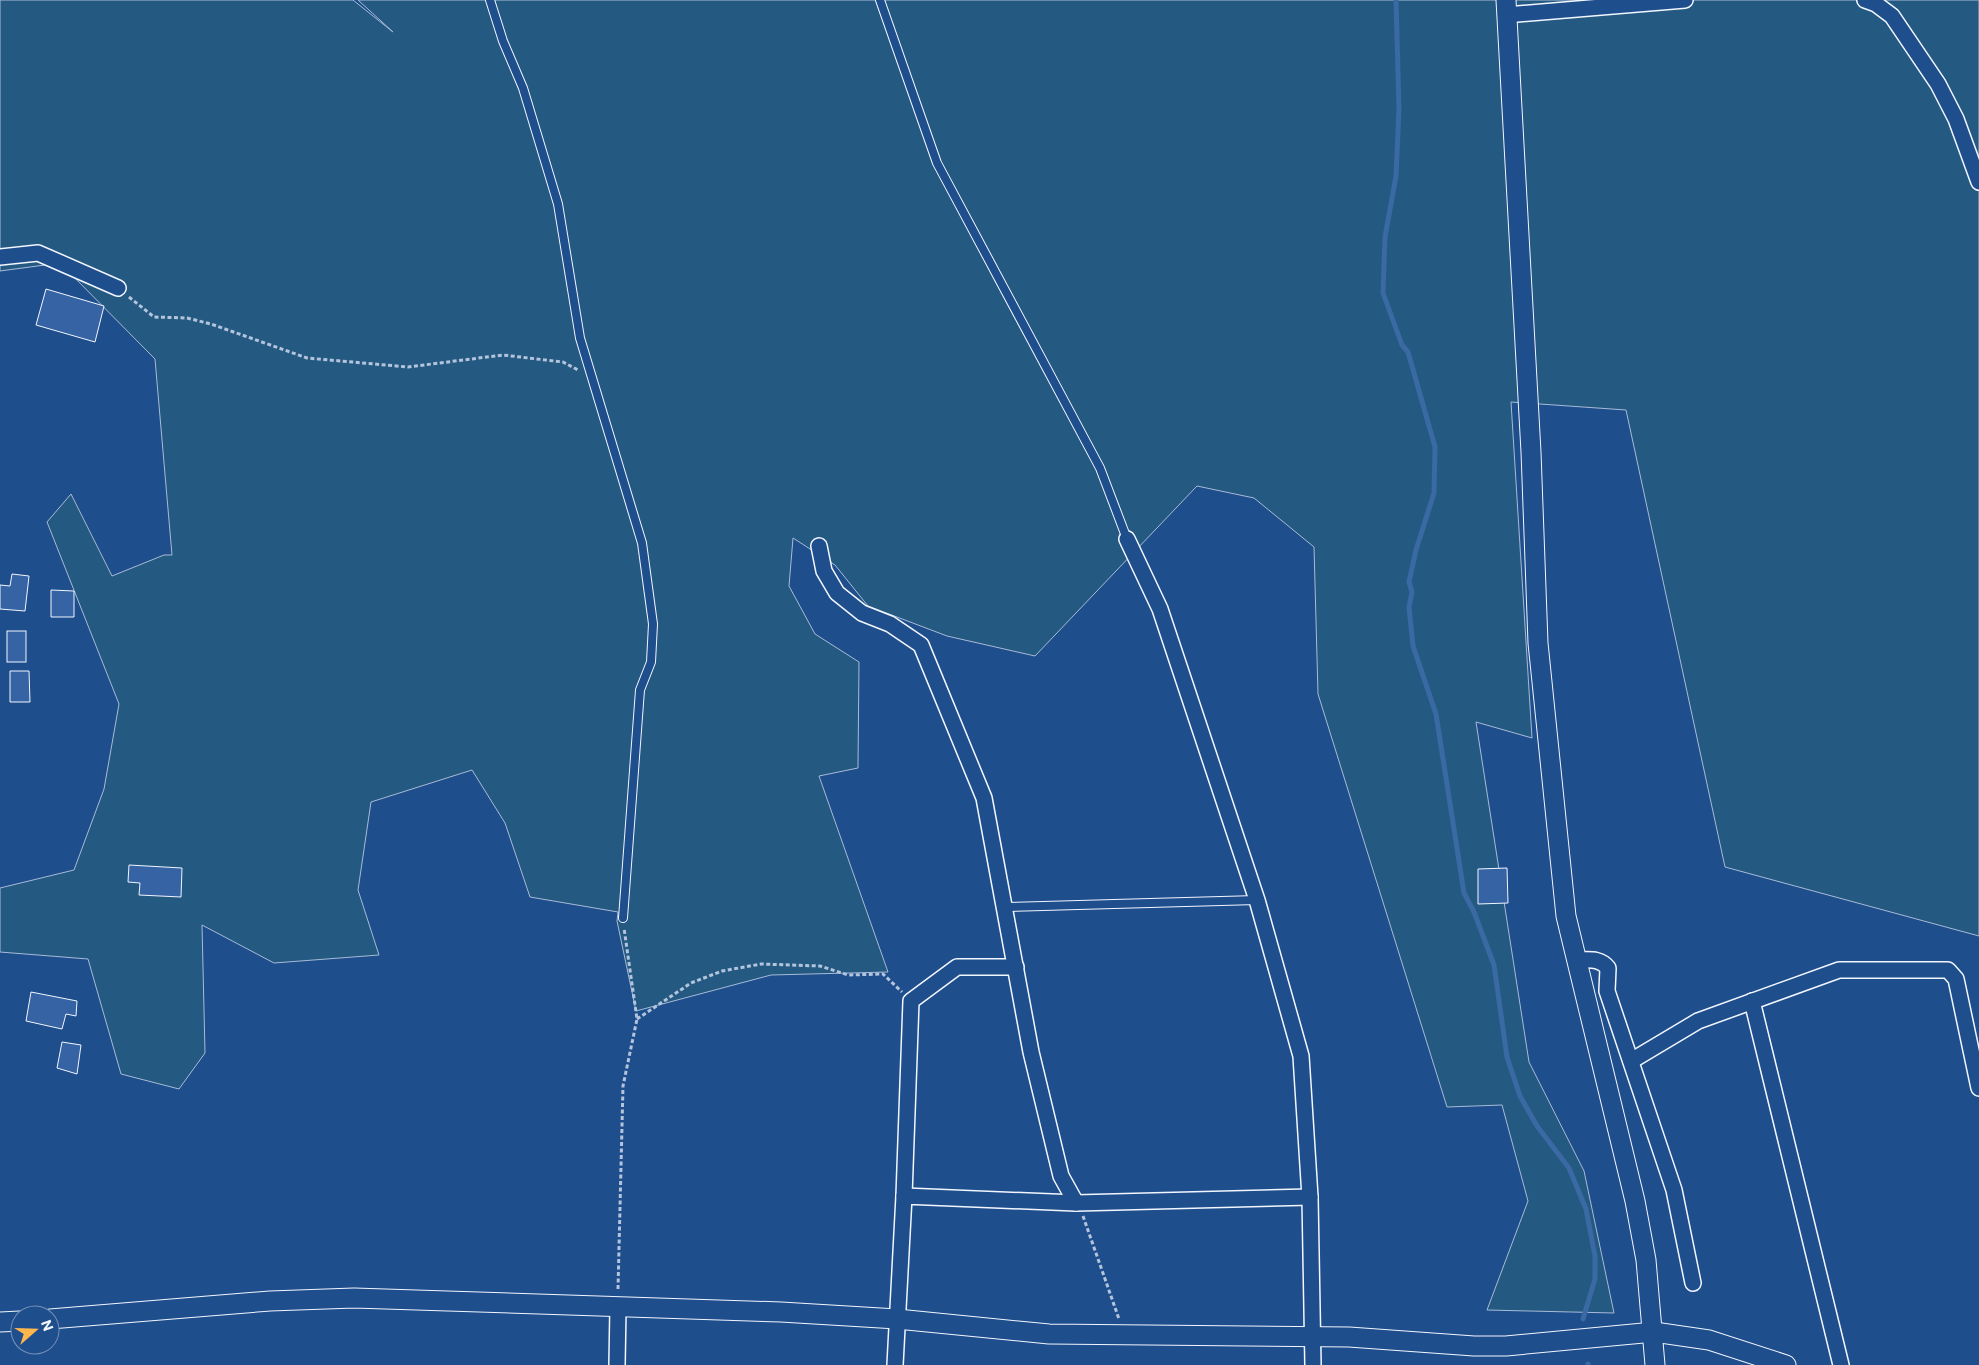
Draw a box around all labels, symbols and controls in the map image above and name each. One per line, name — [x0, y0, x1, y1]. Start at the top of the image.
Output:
north arrow — [10, 1305, 60, 1355]
text: N — [38, 1318, 57, 1333]

